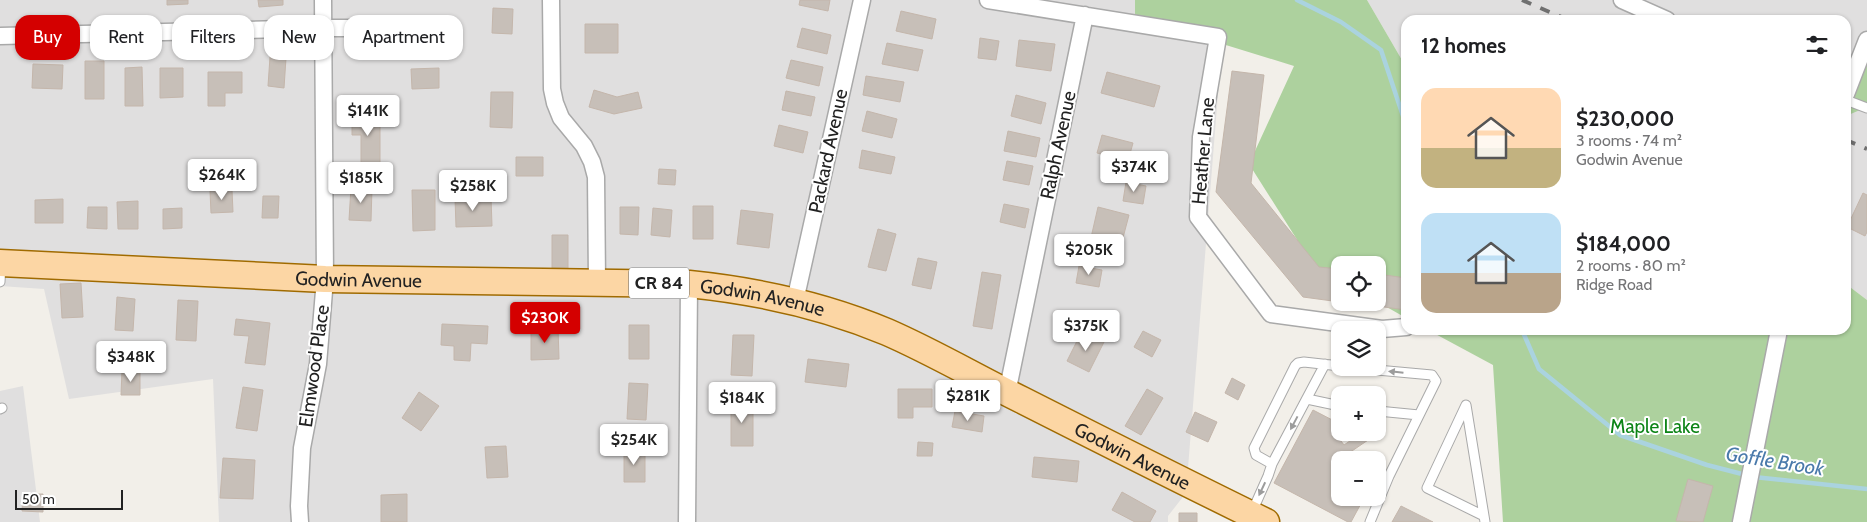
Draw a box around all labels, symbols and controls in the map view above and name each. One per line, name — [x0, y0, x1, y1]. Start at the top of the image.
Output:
chip: Buy — [15, 15, 80, 60]
chip: Rent — [90, 15, 162, 60]
chip: Filters — [172, 15, 254, 60]
chip: New — [264, 15, 334, 60]
chip: Apartment — [344, 15, 463, 60]
icon: filters — [1803, 31, 1831, 59]
text: 12 homes — [1421, 33, 1506, 58]
street label: Packard Avenue — [804, 86, 852, 215]
street label: Ralph Avenue — [1035, 88, 1081, 201]
pin: $141K — [333, 94, 403, 137]
street label: Heather Lane — [1187, 96, 1219, 206]
text: $141K — [348, 101, 388, 120]
text: $230,000 — [1576, 106, 1674, 131]
icon: home — [1461, 108, 1521, 168]
text: 3 rooms · 74 m² — [1576, 131, 1682, 150]
pin: $374K — [1099, 150, 1169, 193]
text: Godwin Avenue — [1576, 150, 1683, 169]
text: $374K — [1111, 157, 1157, 176]
pin: $264K — [187, 158, 257, 201]
pin: $185K — [326, 162, 396, 204]
text: $264K — [199, 165, 245, 184]
text: $185K — [339, 168, 383, 187]
pin: $258K — [438, 170, 508, 212]
text: $258K — [450, 176, 496, 195]
text: $184,000 — [1576, 231, 1671, 256]
icon: home — [1461, 233, 1521, 293]
pin: $205K — [1054, 234, 1124, 276]
text: $205K — [1065, 240, 1113, 259]
map controls — [1331, 256, 1386, 506]
button: locate — [1331, 256, 1386, 311]
text: 2 rooms · 80 m² — [1576, 256, 1686, 275]
street label: Godwin Avenue — [295, 266, 422, 292]
road number: CR 84 — [629, 268, 689, 298]
street label: Godwin Avenue — [699, 274, 828, 321]
text: Ridge Road — [1576, 275, 1652, 294]
pin: $230K — [510, 302, 580, 344]
street label: Elmwood Place — [294, 303, 334, 429]
text: $230K — [521, 308, 569, 327]
pin: $375K — [1051, 310, 1121, 352]
text: $375K — [1064, 316, 1108, 335]
button: layers — [1331, 321, 1386, 376]
pin: $348K — [96, 340, 166, 383]
text: $348K — [107, 347, 155, 366]
one-way arrow — [1388, 368, 1404, 376]
pin: $281K — [933, 380, 1003, 422]
pin: $184K — [707, 382, 777, 424]
text: $281K — [946, 386, 990, 405]
button: + — [1331, 386, 1386, 441]
text: $184K — [720, 388, 764, 407]
one-way arrow — [1290, 415, 1298, 430]
park label: Maple Lake — [1610, 415, 1700, 438]
street label: Godwin Avenue — [1071, 417, 1195, 495]
pin: $254K — [599, 424, 669, 466]
text: $254K — [611, 430, 657, 449]
water label: Goffle Brook — [1724, 441, 1827, 481]
button: − — [1331, 451, 1386, 506]
one-way arrow — [1258, 482, 1266, 496]
scale bar — [15, 487, 122, 510]
text: 50 m — [22, 490, 55, 508]

